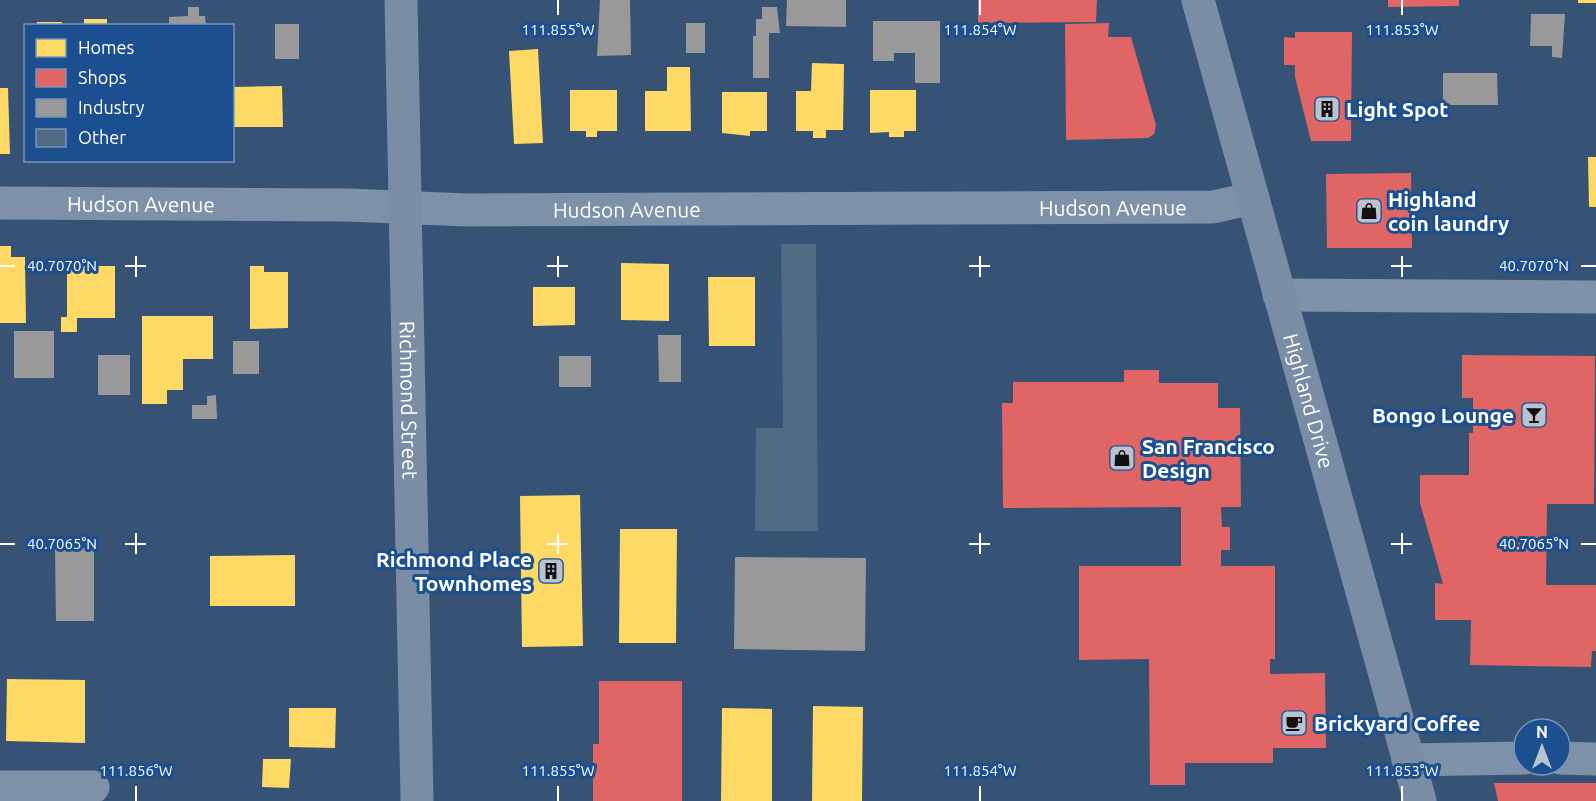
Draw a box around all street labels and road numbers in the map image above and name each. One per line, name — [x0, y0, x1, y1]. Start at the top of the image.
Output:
street label: Hudson Avenue — [67, 191, 215, 216]
street label: Hudson Avenue — [1039, 195, 1187, 220]
street label: Hudson Avenue — [553, 197, 701, 222]
street label: Richmond Street — [395, 321, 423, 479]
street label: Highland Drive — [1279, 331, 1339, 471]

